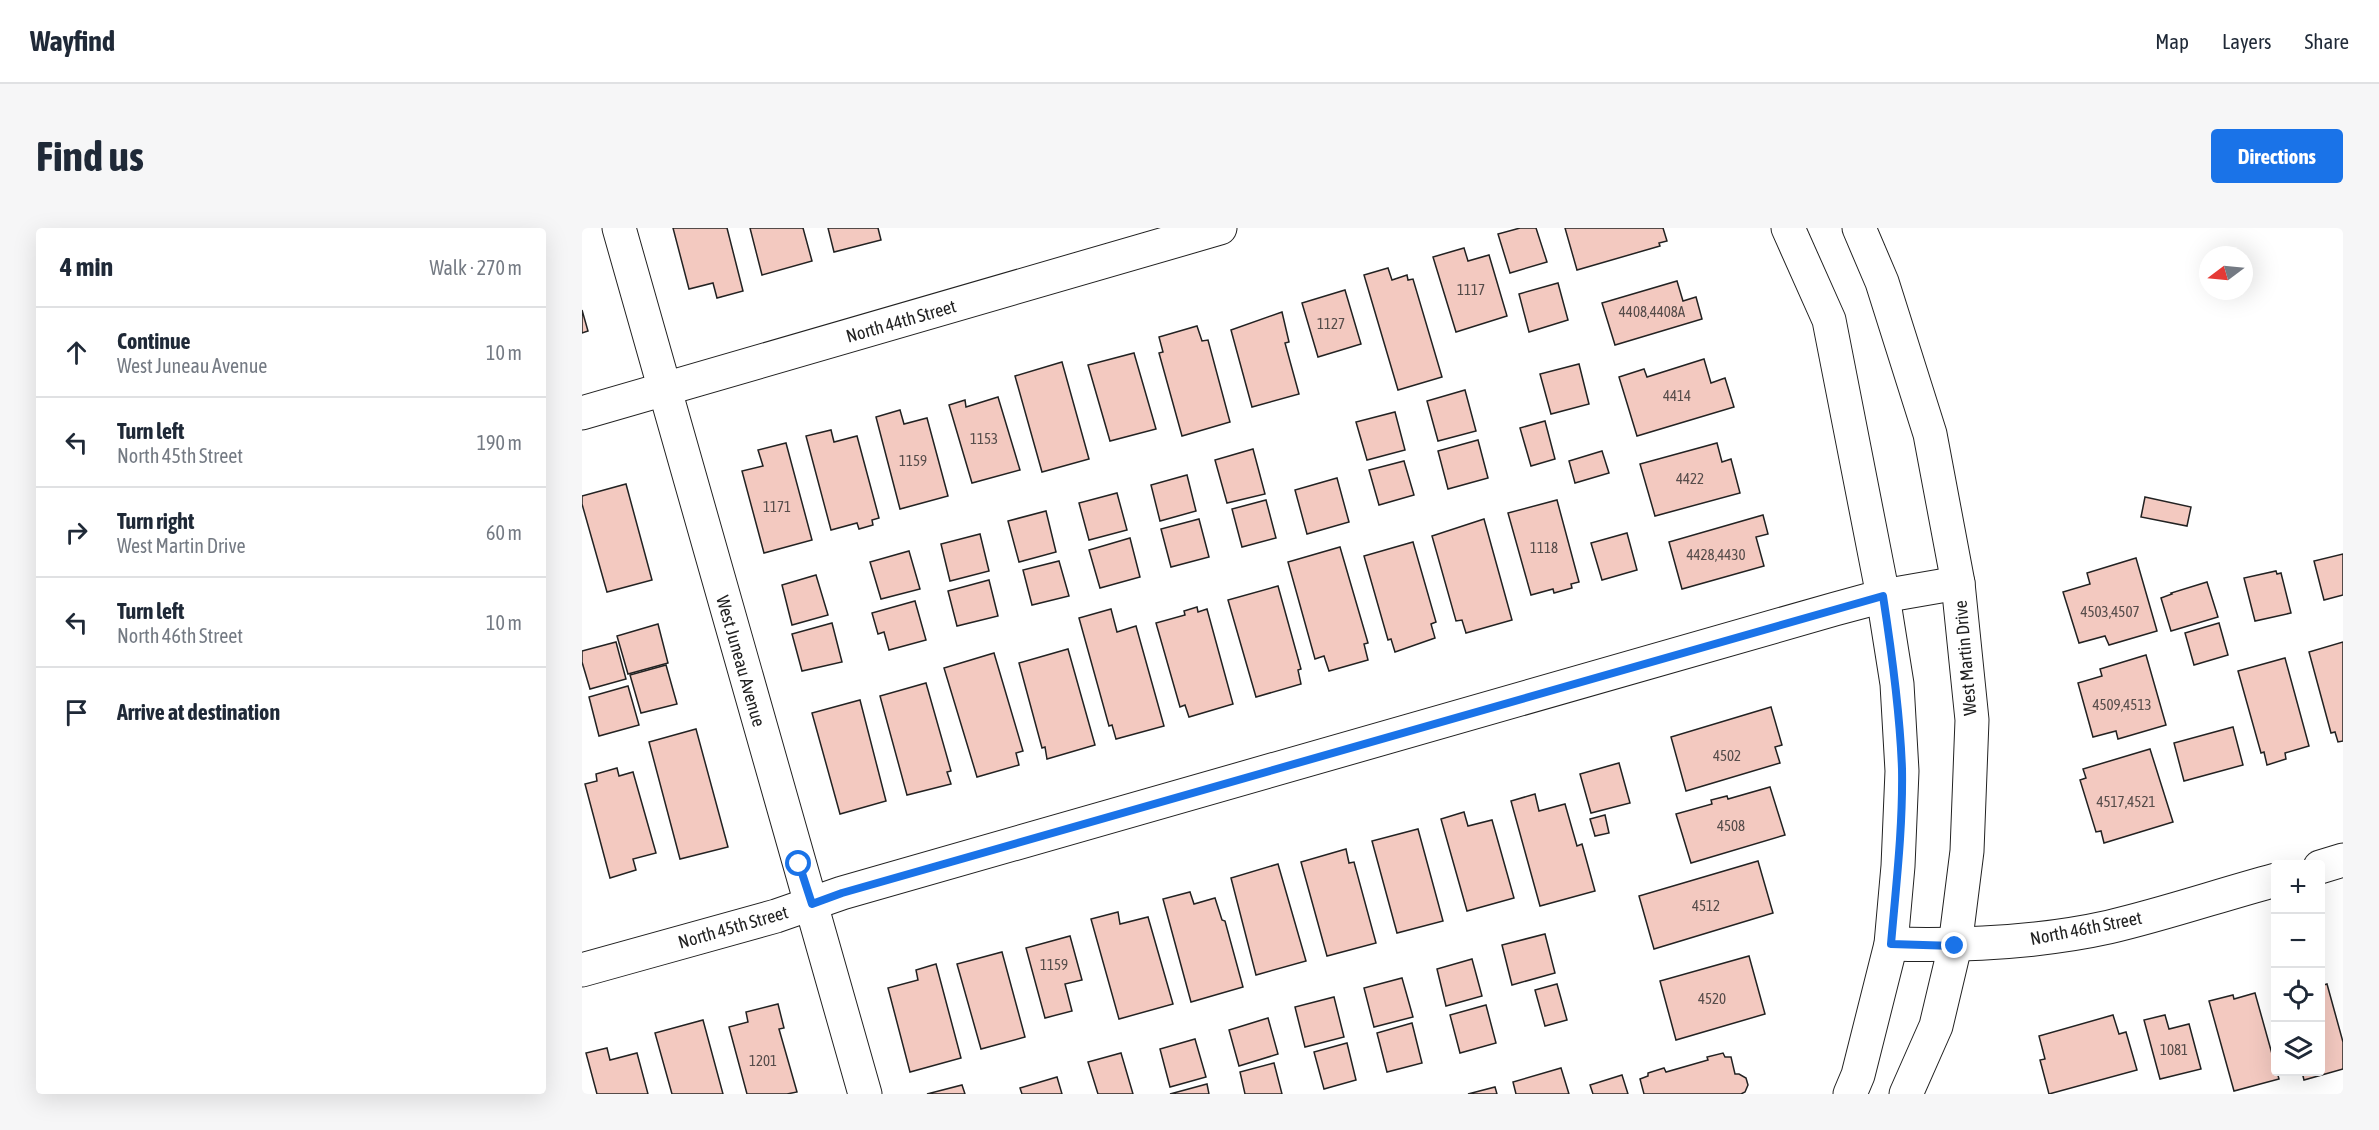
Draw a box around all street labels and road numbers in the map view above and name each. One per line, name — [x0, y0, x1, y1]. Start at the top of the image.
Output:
street label: North 44th Street — [844, 295, 958, 347]
street label: West Juneau Avenue — [712, 593, 770, 729]
street label: West Martin Drive — [1949, 599, 1981, 717]
street label: North 45th Street — [676, 901, 790, 953]
street label: North 46th Street — [2028, 907, 2144, 949]

